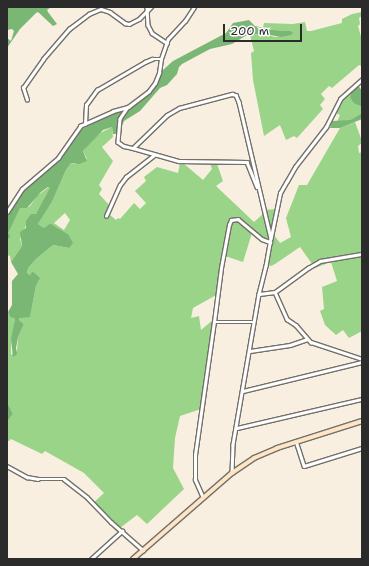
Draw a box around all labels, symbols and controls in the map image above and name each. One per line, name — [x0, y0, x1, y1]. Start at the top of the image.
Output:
scale bar — [225, 16, 304, 42]
text: 200 m — [230, 23, 269, 39]

